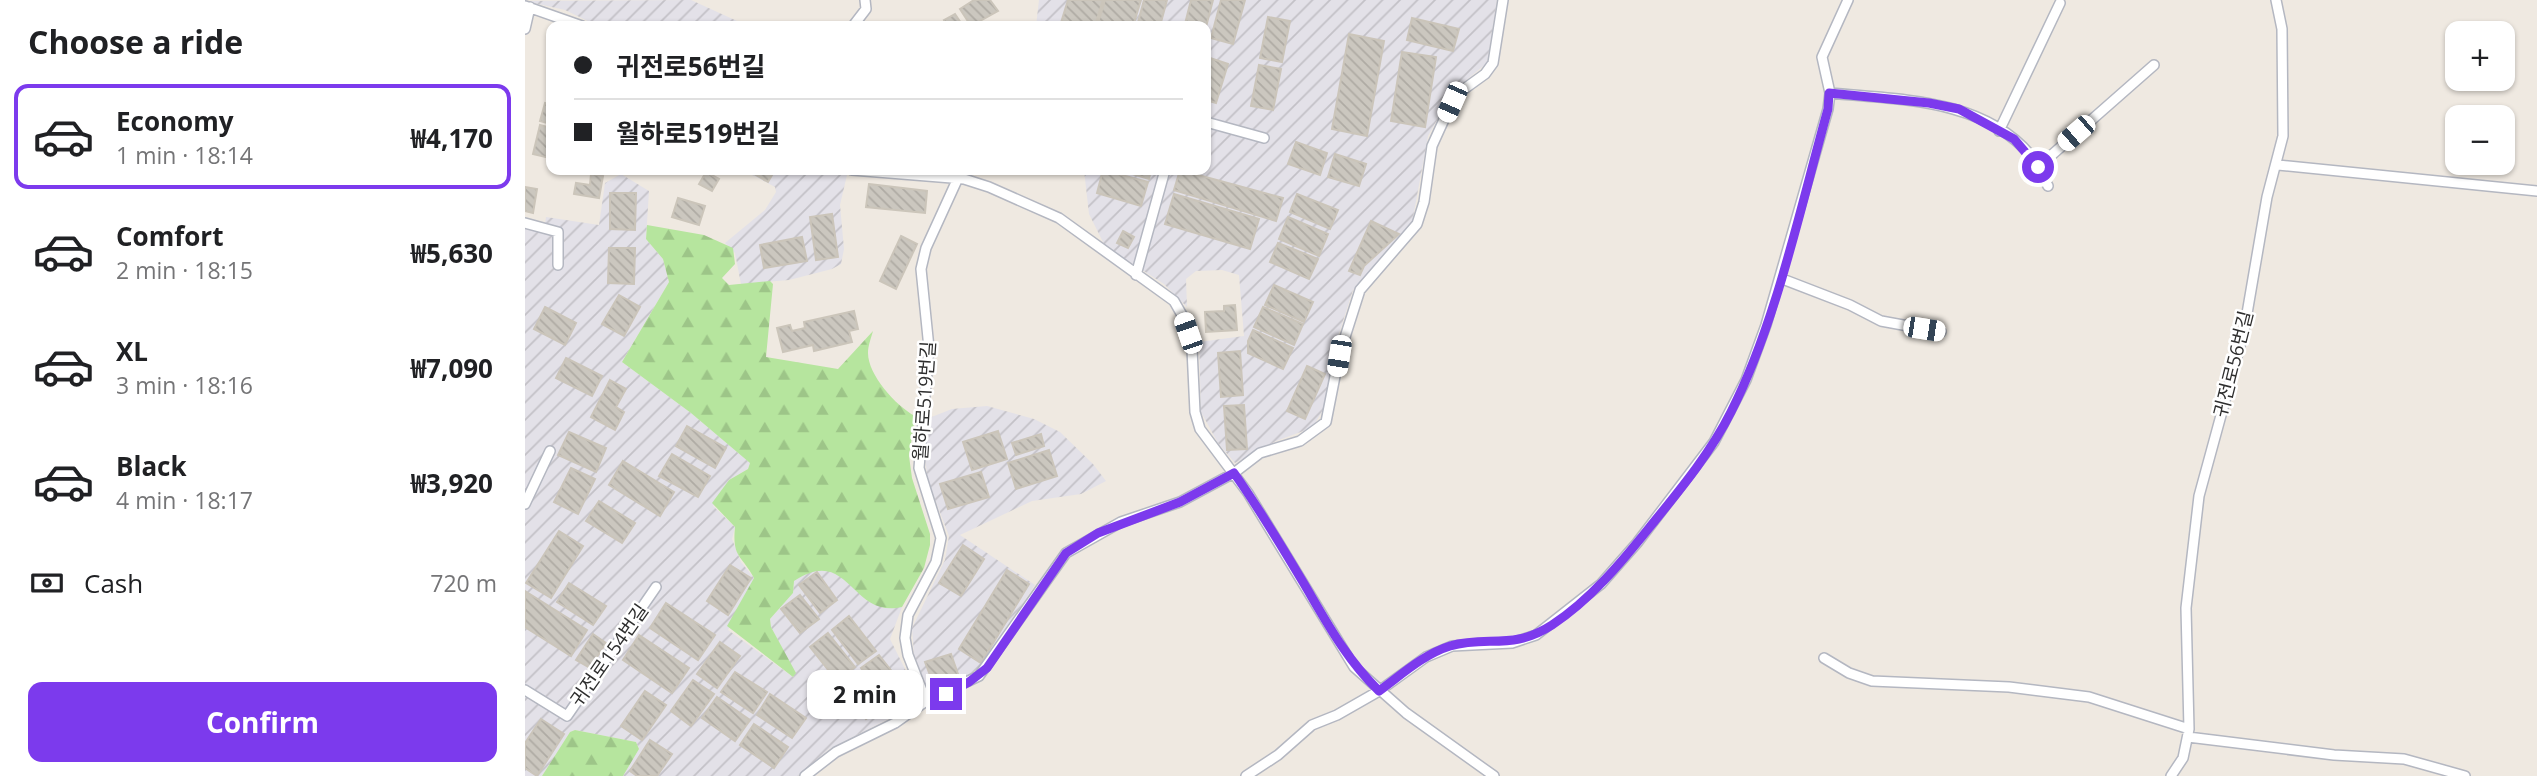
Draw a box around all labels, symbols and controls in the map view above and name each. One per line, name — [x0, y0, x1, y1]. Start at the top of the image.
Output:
text: Choose a ride — [28, 20, 243, 63]
map controls — [2445, 21, 2515, 175]
button: + — [2445, 21, 2515, 91]
text: 귀전로56번길 — [616, 48, 765, 84]
car — [1434, 79, 1471, 125]
text: Economy — [116, 103, 234, 139]
icon: car — [32, 105, 95, 168]
button: − — [2445, 105, 2515, 175]
car — [2054, 111, 2099, 155]
text: 월하로519번길 — [616, 115, 780, 151]
text: ₩4,170 — [411, 120, 493, 156]
text: 1 min · 18:14 — [116, 139, 253, 171]
route start — [2022, 151, 2054, 183]
text: Comfort — [116, 218, 223, 254]
icon: car — [32, 220, 95, 283]
text: ₩5,630 — [411, 235, 493, 271]
text: 2 min · 18:15 — [116, 254, 253, 286]
street label: 귀전로56번길 — [2207, 308, 2259, 420]
car — [1172, 310, 1205, 356]
car — [1902, 315, 1947, 343]
text: XL — [116, 333, 148, 369]
car — [1326, 334, 1353, 378]
icon: car — [32, 335, 95, 398]
street label: 월하로519번길 — [907, 340, 941, 462]
text: ₩7,090 — [411, 350, 493, 386]
text: 3 min · 18:16 — [116, 369, 253, 401]
text: Black — [116, 448, 187, 484]
icon: car — [32, 450, 95, 513]
text: ₩3,920 — [411, 465, 493, 501]
text: 4 min · 18:17 — [116, 484, 253, 516]
icon: cash — [28, 564, 66, 602]
text: Cash — [84, 565, 143, 601]
text: 720 m — [430, 567, 497, 599]
street label: 귀전로154번길 — [564, 598, 654, 712]
callout: 2 min — [806, 670, 921, 718]
text: 2 min — [833, 678, 897, 710]
route end — [930, 678, 962, 710]
button: Confirm — [28, 682, 497, 762]

